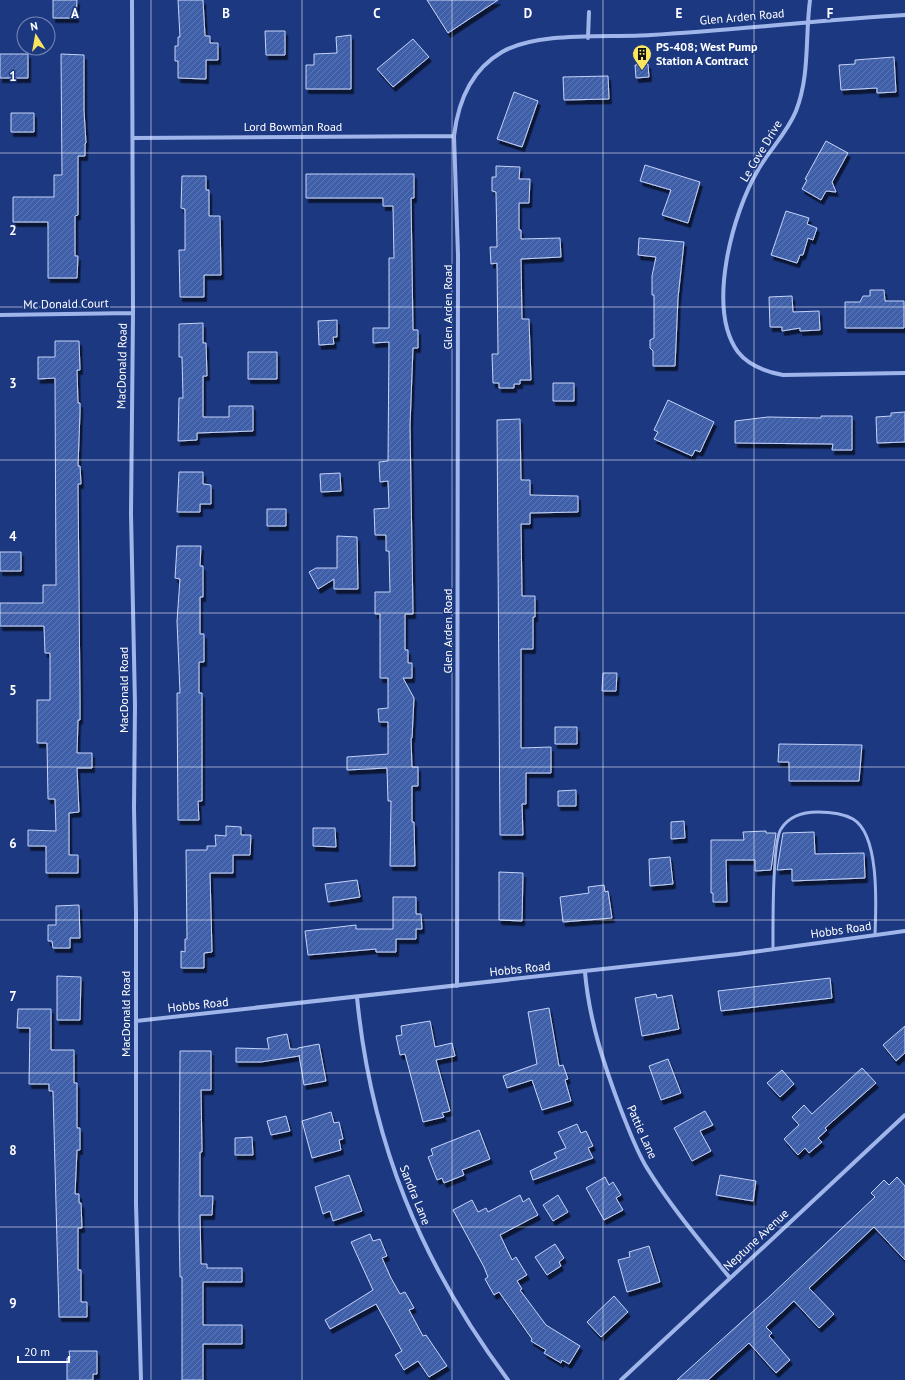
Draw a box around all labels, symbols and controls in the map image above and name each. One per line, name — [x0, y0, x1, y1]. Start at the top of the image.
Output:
text: A — [71, 5, 79, 22]
text: B — [222, 5, 230, 22]
text: C — [373, 5, 381, 22]
text: D — [524, 5, 532, 22]
text: E — [676, 5, 683, 22]
street label: Glen Arden Road — [699, 5, 785, 28]
text: F — [827, 5, 834, 22]
north arrow — [16, 16, 56, 56]
text: N — [29, 19, 39, 34]
place label: PS-408; West Pump Station A Contract — [656, 39, 758, 68]
building icon: PS-408; West Pump Station A Contract — [631, 43, 653, 71]
text: 1 — [9, 68, 17, 85]
street label: Le Cove Drive — [736, 117, 785, 184]
street label: Lord Bowman Road — [244, 119, 342, 134]
text: 2 — [9, 222, 17, 239]
street label: Glen Arden Road — [440, 264, 455, 350]
street label: Mc Donald Court — [23, 295, 109, 312]
street label: MacDonald Road — [113, 323, 130, 409]
text: 3 — [9, 375, 17, 392]
text: 4 — [9, 528, 17, 545]
street label: Glen Arden Road — [440, 588, 455, 674]
street label: MacDonald Road — [116, 647, 131, 733]
text: 5 — [9, 682, 17, 699]
text: 6 — [9, 835, 17, 852]
street label: Hobbs Road — [810, 918, 872, 941]
street label: Hobbs Road — [489, 958, 551, 979]
street label: MacDonald Road — [118, 971, 133, 1057]
text: 7 — [9, 988, 17, 1005]
street label: Hobbs Road — [167, 994, 229, 1015]
street label: Pattie Lane — [624, 1102, 661, 1161]
text: 8 — [9, 1142, 17, 1159]
street label: Sandra Lane — [397, 1163, 434, 1227]
street label: Neptune Avenue — [720, 1205, 792, 1274]
text: 9 — [9, 1295, 17, 1312]
scale bar — [18, 1338, 69, 1364]
text: 20 m — [24, 1344, 50, 1359]

